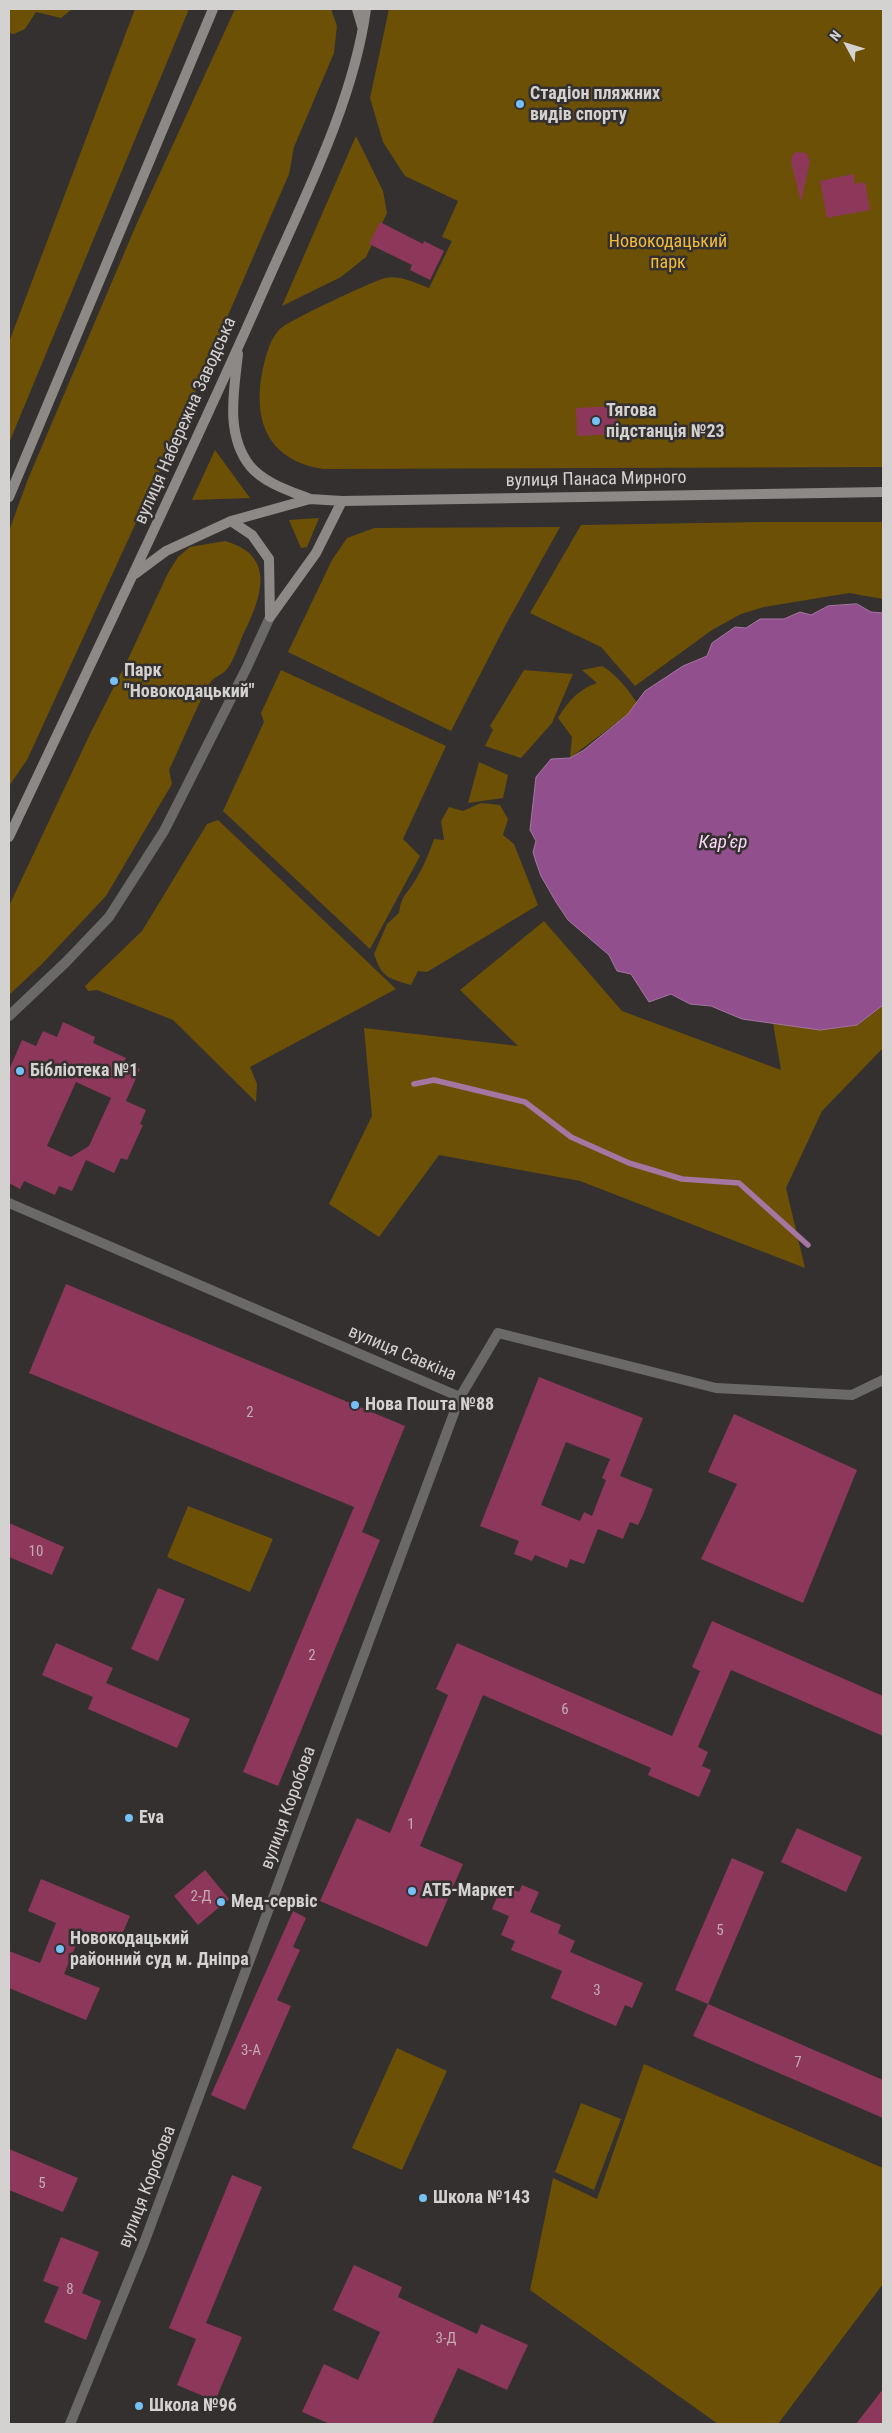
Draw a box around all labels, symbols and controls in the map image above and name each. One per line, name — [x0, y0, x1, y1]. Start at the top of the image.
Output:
north arrow — [822, 20, 872, 70]
text: N — [826, 27, 844, 44]
place label: Стадіон пляжних видів спорту — [530, 83, 660, 126]
marker: Стадіон пляжних видів спорту — [514, 98, 526, 110]
park label: Новокодацький парк — [609, 231, 727, 274]
street label: вулиця Набережна Заводська — [131, 314, 241, 528]
place label: Тягова пiдстанцiя №23 — [606, 400, 725, 442]
marker: Тягова пiдстанцiя №23 — [590, 415, 602, 427]
street label: вулиця Панаса Мирного — [505, 468, 687, 492]
place label: Парк "Новокодацький" — [124, 660, 255, 702]
marker: Парк "Новокодацький" — [108, 675, 120, 687]
water label: Кар’єр — [699, 832, 747, 854]
place label: Бібліотека №1 — [30, 1060, 138, 1082]
marker: Бібліотека №1 — [14, 1065, 26, 1077]
street label: вулиця Савкіна — [345, 1322, 459, 1386]
place label: Нова Пошта №88 — [365, 1394, 494, 1416]
marker: Нова Пошта №88 — [349, 1399, 361, 1411]
house number: 2 — [246, 1404, 254, 1422]
house number: 10 — [29, 1543, 43, 1561]
house number: 2 — [308, 1647, 316, 1665]
house number: 6 — [561, 1701, 569, 1719]
street label: вулиця Коробова — [257, 1744, 321, 1872]
place label: Eva — [139, 1807, 164, 1829]
marker: Eva — [123, 1812, 135, 1824]
house number: 1 — [407, 1816, 415, 1834]
place label: АТБ-Маркет — [422, 1880, 514, 1902]
marker: АТБ-Маркет — [406, 1885, 418, 1897]
house number: 2-Д — [190, 1888, 212, 1906]
place label: Мед-сервіс — [231, 1891, 318, 1913]
marker: Мед-сервіс — [215, 1896, 227, 1908]
house number: 5 — [716, 1922, 724, 1940]
place label: Новокодацький районний суд м. Дніпра — [70, 1928, 249, 1970]
marker: Новокодацький районний суд м. Дніпра — [54, 1943, 66, 1955]
house number: 3 — [593, 1982, 601, 2000]
house number: 3-А — [241, 2042, 261, 2060]
house number: 7 — [794, 2054, 802, 2072]
street label: вулиця Коробова — [115, 2123, 181, 2251]
house number: 5 — [38, 2175, 46, 2193]
place label: Школа №143 — [433, 2187, 530, 2209]
marker: Школа №143 — [417, 2192, 429, 2204]
house number: 8 — [66, 2281, 74, 2299]
house number: 3-Д — [435, 2330, 457, 2348]
place label: Школа №96 — [149, 2395, 237, 2417]
marker: Школа №96 — [133, 2400, 145, 2412]

